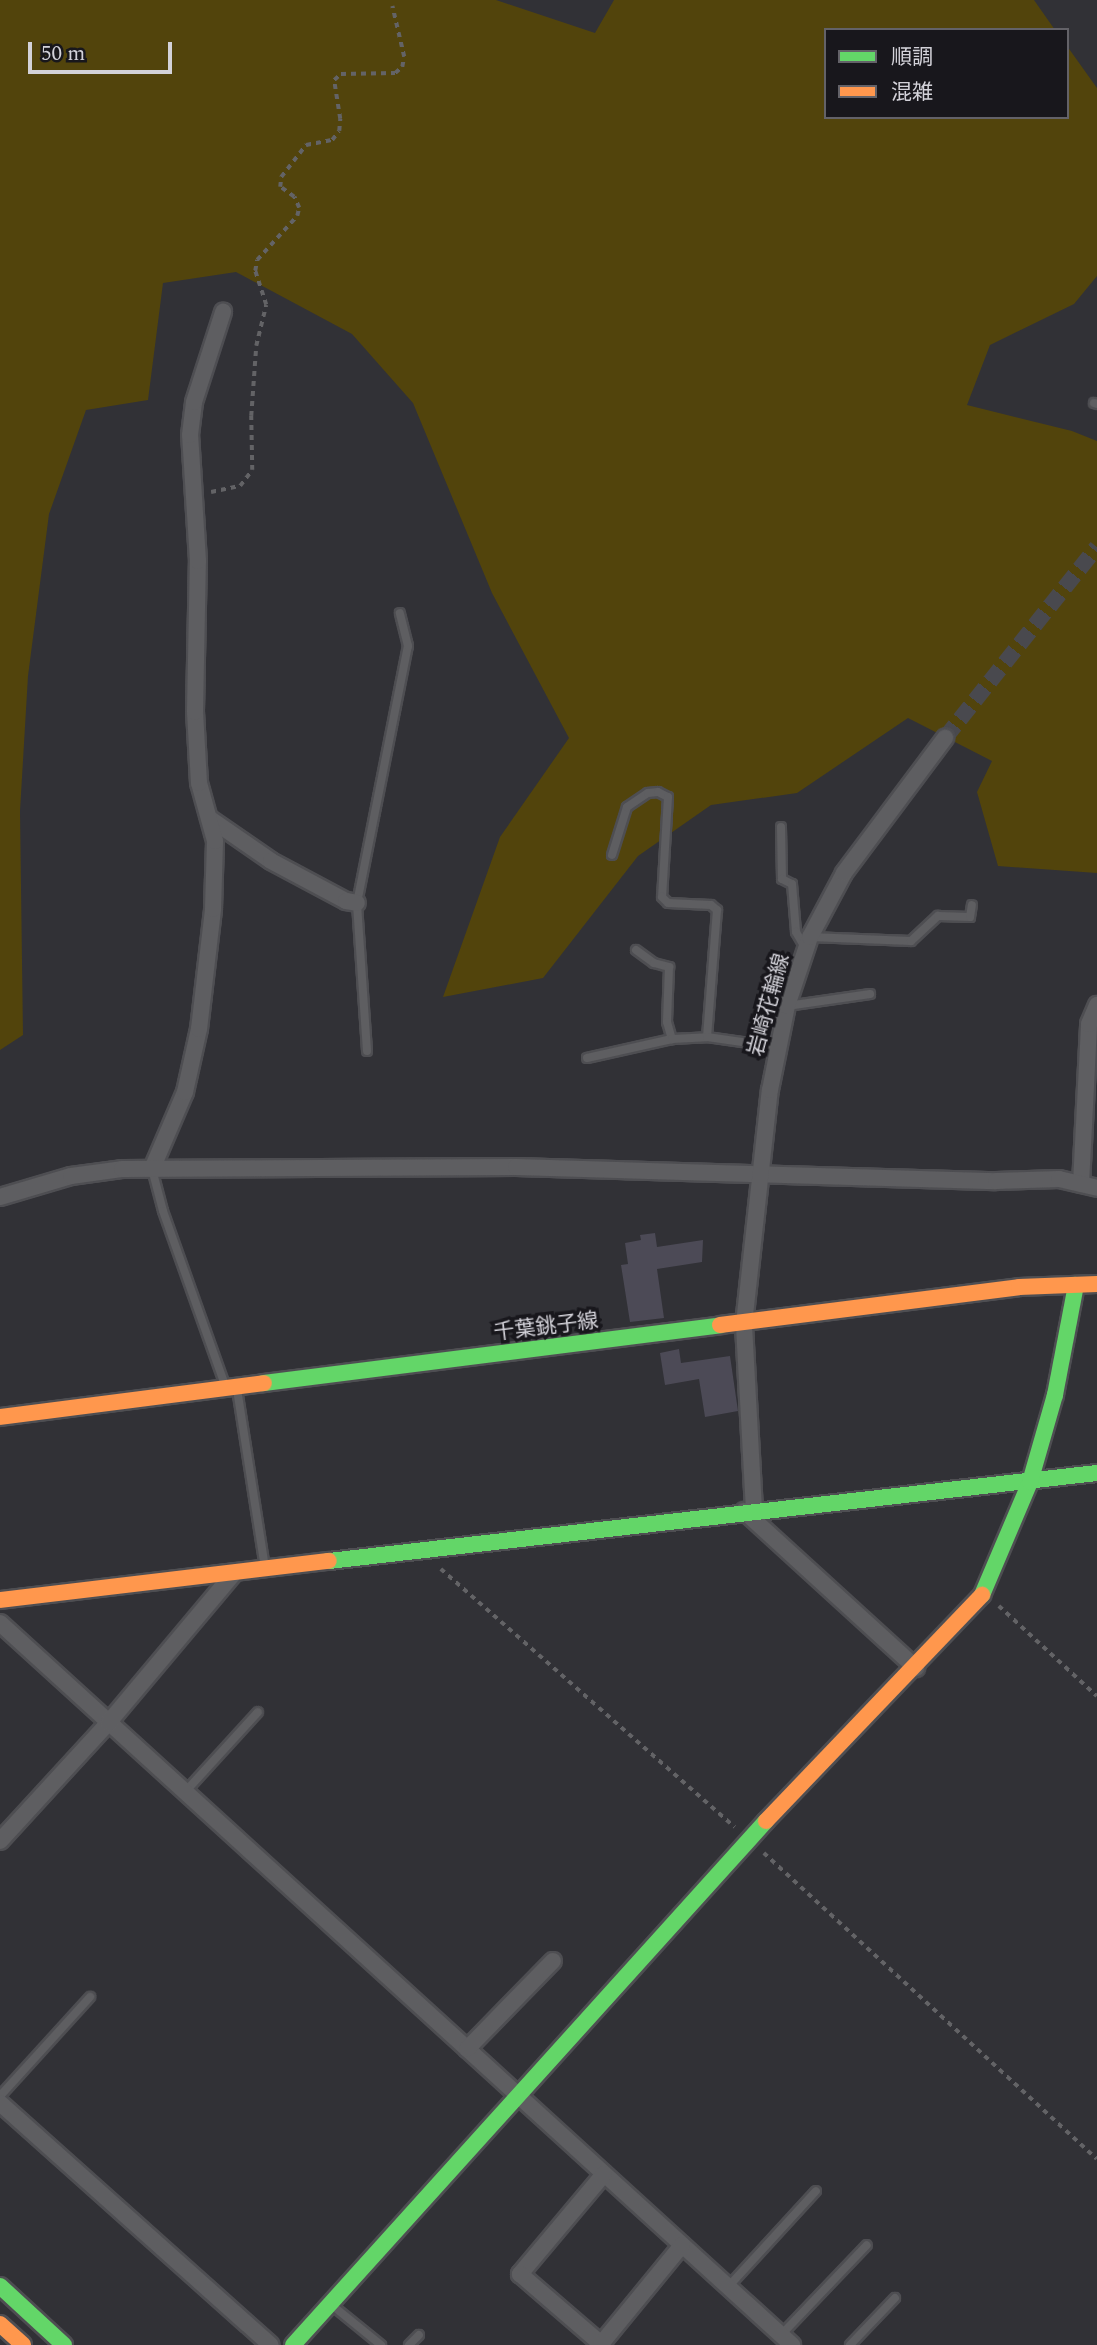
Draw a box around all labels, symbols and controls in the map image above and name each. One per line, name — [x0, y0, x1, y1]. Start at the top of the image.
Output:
scale bar — [32, 28, 175, 72]
legend — [824, 28, 1069, 119]
text: 50 m — [41, 38, 85, 70]
text: 順調 — [891, 42, 933, 74]
text: 混雑 — [891, 77, 933, 109]
street label: 岩崎花輪線 — [743, 951, 795, 1059]
street label: 千葉銚子線 — [492, 1308, 600, 1346]

